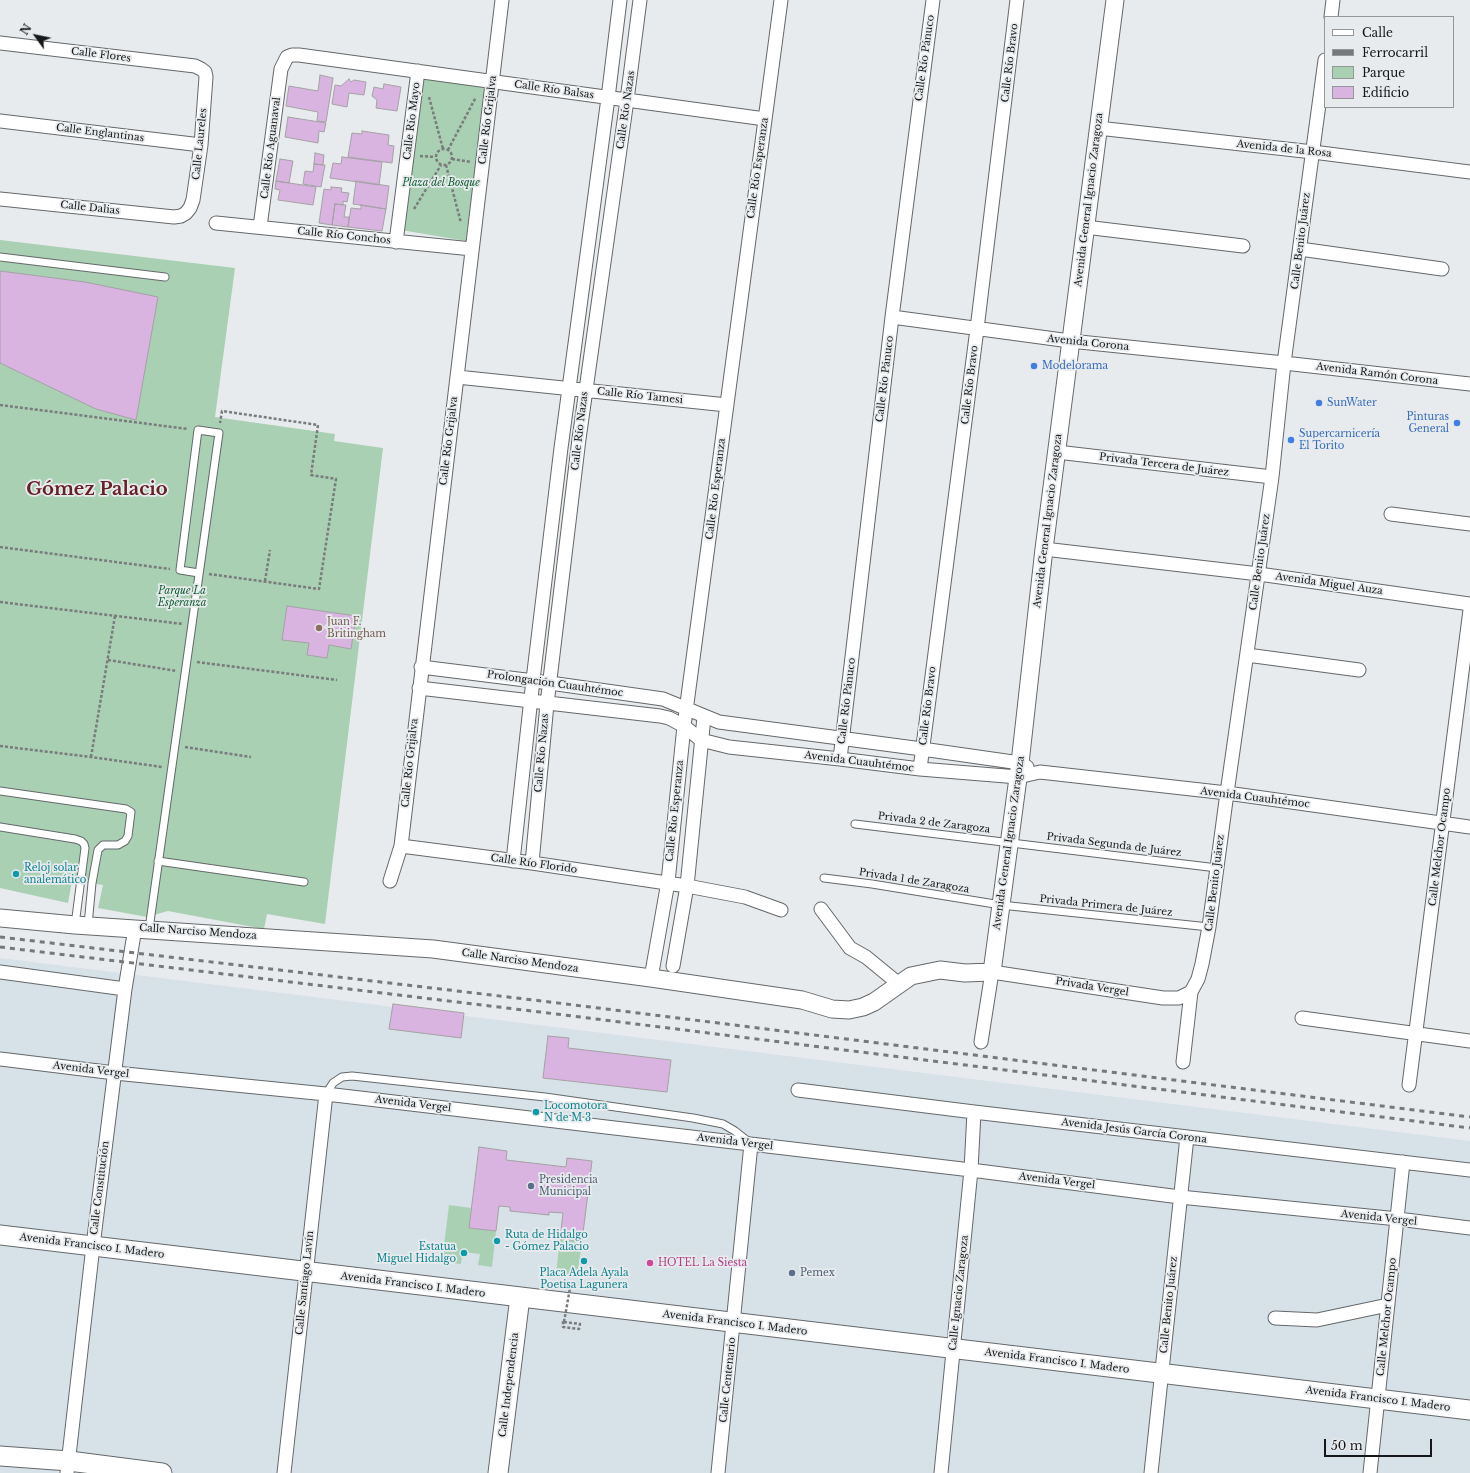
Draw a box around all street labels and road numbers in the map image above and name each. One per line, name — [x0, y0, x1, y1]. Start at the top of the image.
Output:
street label: Calle Río Pánuco — [913, 14, 937, 102]
street label: Calle Río Bravo — [999, 23, 1021, 103]
street label: Calle Flores — [70, 45, 132, 65]
street label: Calle Río Nazas — [615, 70, 637, 150]
street label: Calle Río Grijalva — [477, 75, 499, 165]
street label: Calle Río Balsas — [513, 78, 595, 102]
street label: Calle Río Mayo — [401, 81, 423, 161]
street label: Calle Río Aguanaval — [259, 96, 283, 200]
street label: Calle Laureles — [190, 108, 210, 180]
street label: Avenida General Ignacio Zaragoza — [1072, 112, 1106, 288]
street label: Calle Río Esperanza — [745, 117, 771, 219]
street label: Calle Englantinas — [55, 122, 145, 144]
street label: Avenida de la Rosa — [1236, 138, 1332, 160]
street label: Calle Benito Juárez — [1289, 192, 1313, 290]
street label: Calle Dalias — [60, 199, 120, 217]
street label: Calle Río Conchos — [297, 225, 391, 247]
street label: Avenida Corona — [1046, 333, 1130, 353]
street label: Calle Río Pánuco — [874, 335, 896, 423]
street label: Calle Río Bravo — [959, 345, 981, 425]
street label: Avenida Ramón Corona — [1315, 361, 1439, 387]
street label: Calle Río Tamesi — [596, 386, 684, 406]
street label: Calle Río Nazas — [569, 391, 591, 471]
street label: Calle Río Grijalva — [438, 396, 460, 486]
street label: Avenida General Ignacio Zaragoza — [1031, 433, 1065, 609]
street label: Calle Río Esperanza — [704, 438, 728, 540]
street label: Privada Tercera de Juárez — [1098, 451, 1230, 479]
street label: Calle Benito Juárez — [1247, 513, 1273, 611]
street label: Avenida Miguel Auza — [1274, 571, 1384, 597]
street label: Calle Río Pánuco — [836, 657, 858, 745]
street label: Calle Río Bravo — [917, 666, 939, 746]
street label: Prolongación Cuauhtémoc — [486, 669, 624, 699]
street label: Calle Río Nazas — [533, 713, 551, 793]
street label: Calle Río Grijalva — [399, 718, 421, 808]
street label: Avenida Cuauhtémoc — [804, 749, 914, 775]
street label: Avenida General Ignacio Zaragoza — [991, 755, 1027, 931]
street label: Calle Río Esperanza — [664, 760, 686, 862]
street label: Avenida Cuauhtémoc — [1200, 785, 1310, 811]
street label: Calle Melchor Ocampo — [1427, 787, 1453, 907]
street label: Privada 2 de Zaragoza — [877, 810, 991, 836]
street label: Privada Segunda de Juárez — [1046, 831, 1182, 859]
street label: Calle Benito Juárez — [1203, 834, 1227, 932]
street label: Calle Río Florido — [490, 852, 578, 876]
street label: Privada 1 de Zaragoza — [858, 866, 970, 896]
street label: Privada Primera de Juárez — [1039, 893, 1173, 919]
street label: Calle Narciso Mendoza — [139, 922, 257, 942]
street label: Calle Narciso Mendoza — [461, 947, 579, 975]
street label: Privada Vergel — [1054, 975, 1130, 999]
street label: Avenida Vergel — [52, 1059, 130, 1081]
street label: Avenida Vergel — [374, 1093, 452, 1115]
street label: Avenida Jesús García Corona — [1061, 1116, 1207, 1146]
street label: Avenida Vergel — [696, 1131, 774, 1153]
street label: Calle Constitución — [88, 1140, 112, 1236]
street label: Avenida Vergel — [1018, 1170, 1096, 1192]
street label: Avenida Vergel — [1340, 1208, 1418, 1228]
street label: Calle Santiago Lavín — [294, 1230, 316, 1336]
street label: Avenida Francisco I. Madero — [19, 1231, 165, 1261]
street label: Calle Ignacio Zaragoza — [947, 1235, 971, 1351]
street label: Calle Benito Juárez — [1158, 1256, 1180, 1354]
street label: Calle Melchor Ocampo — [1375, 1257, 1399, 1377]
street label: Avenida Francisco I. Madero — [340, 1270, 486, 1300]
street label: Avenida Francisco I. Madero — [662, 1308, 808, 1338]
street label: Calle Independencia — [497, 1332, 521, 1438]
street label: Calle Centenario — [718, 1337, 738, 1423]
street label: Avenida Francisco I. Madero — [984, 1346, 1130, 1376]
street label: Avenida Francisco I. Madero — [1305, 1384, 1451, 1414]

